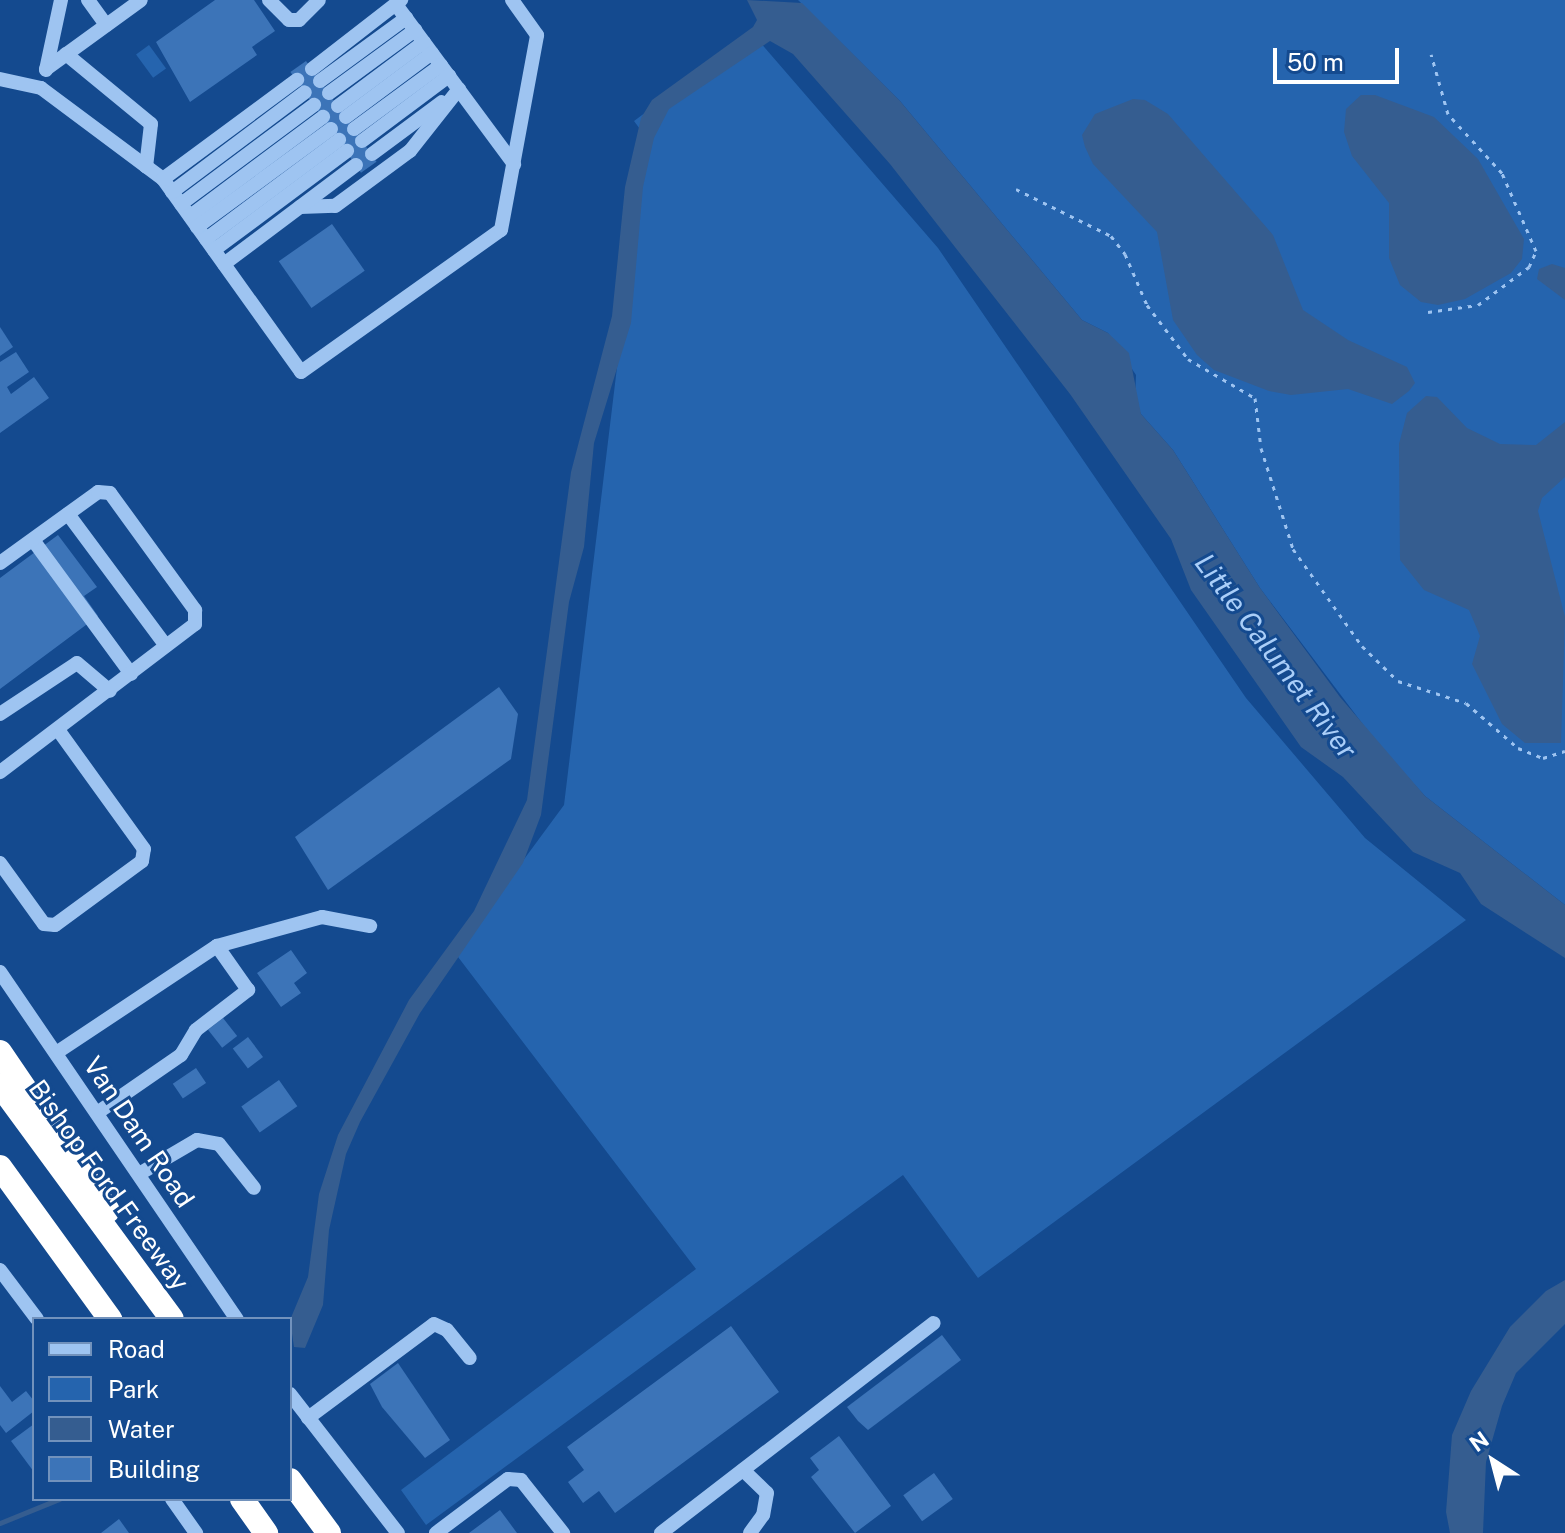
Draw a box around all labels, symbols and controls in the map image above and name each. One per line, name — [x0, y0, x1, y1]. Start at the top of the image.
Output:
scale bar — [1277, 32, 1403, 82]
text: 50 m — [1287, 48, 1344, 76]
water label: Little Calumet River — [1188, 547, 1364, 765]
street label: Van Dam Road — [77, 1051, 201, 1213]
street label: Bishop Ford Freeway — [22, 1074, 196, 1296]
legend — [32, 1317, 292, 1501]
text: Road — [108, 1335, 165, 1363]
text: Park — [108, 1375, 159, 1403]
text: Water — [108, 1415, 175, 1443]
north arrow — [1453, 1421, 1533, 1501]
text: N — [1464, 1426, 1493, 1457]
text: Building — [108, 1455, 200, 1483]

